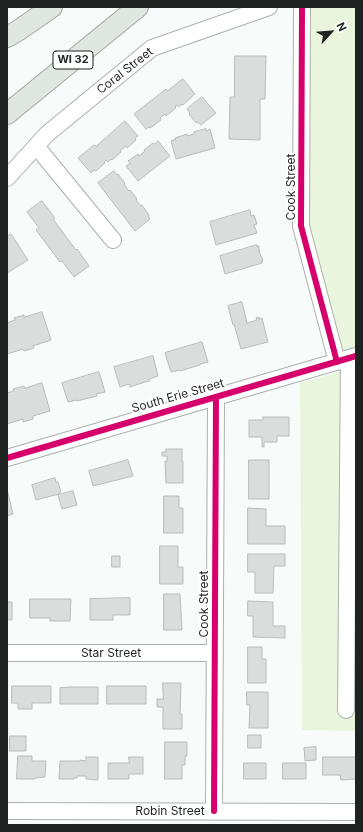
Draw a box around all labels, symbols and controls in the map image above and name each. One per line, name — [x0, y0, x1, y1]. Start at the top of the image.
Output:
north arrow — [311, 12, 351, 52]
text: N — [334, 20, 350, 34]
street label: Coral Street — [94, 45, 156, 97]
road number: WI 32 — [53, 51, 93, 69]
street label: Cook Street — [284, 154, 298, 220]
street label: South Erie Street — [130, 376, 226, 416]
street label: Cook Street — [197, 571, 211, 637]
street label: Star Street — [81, 646, 141, 660]
street label: Robin Street — [135, 804, 205, 818]

